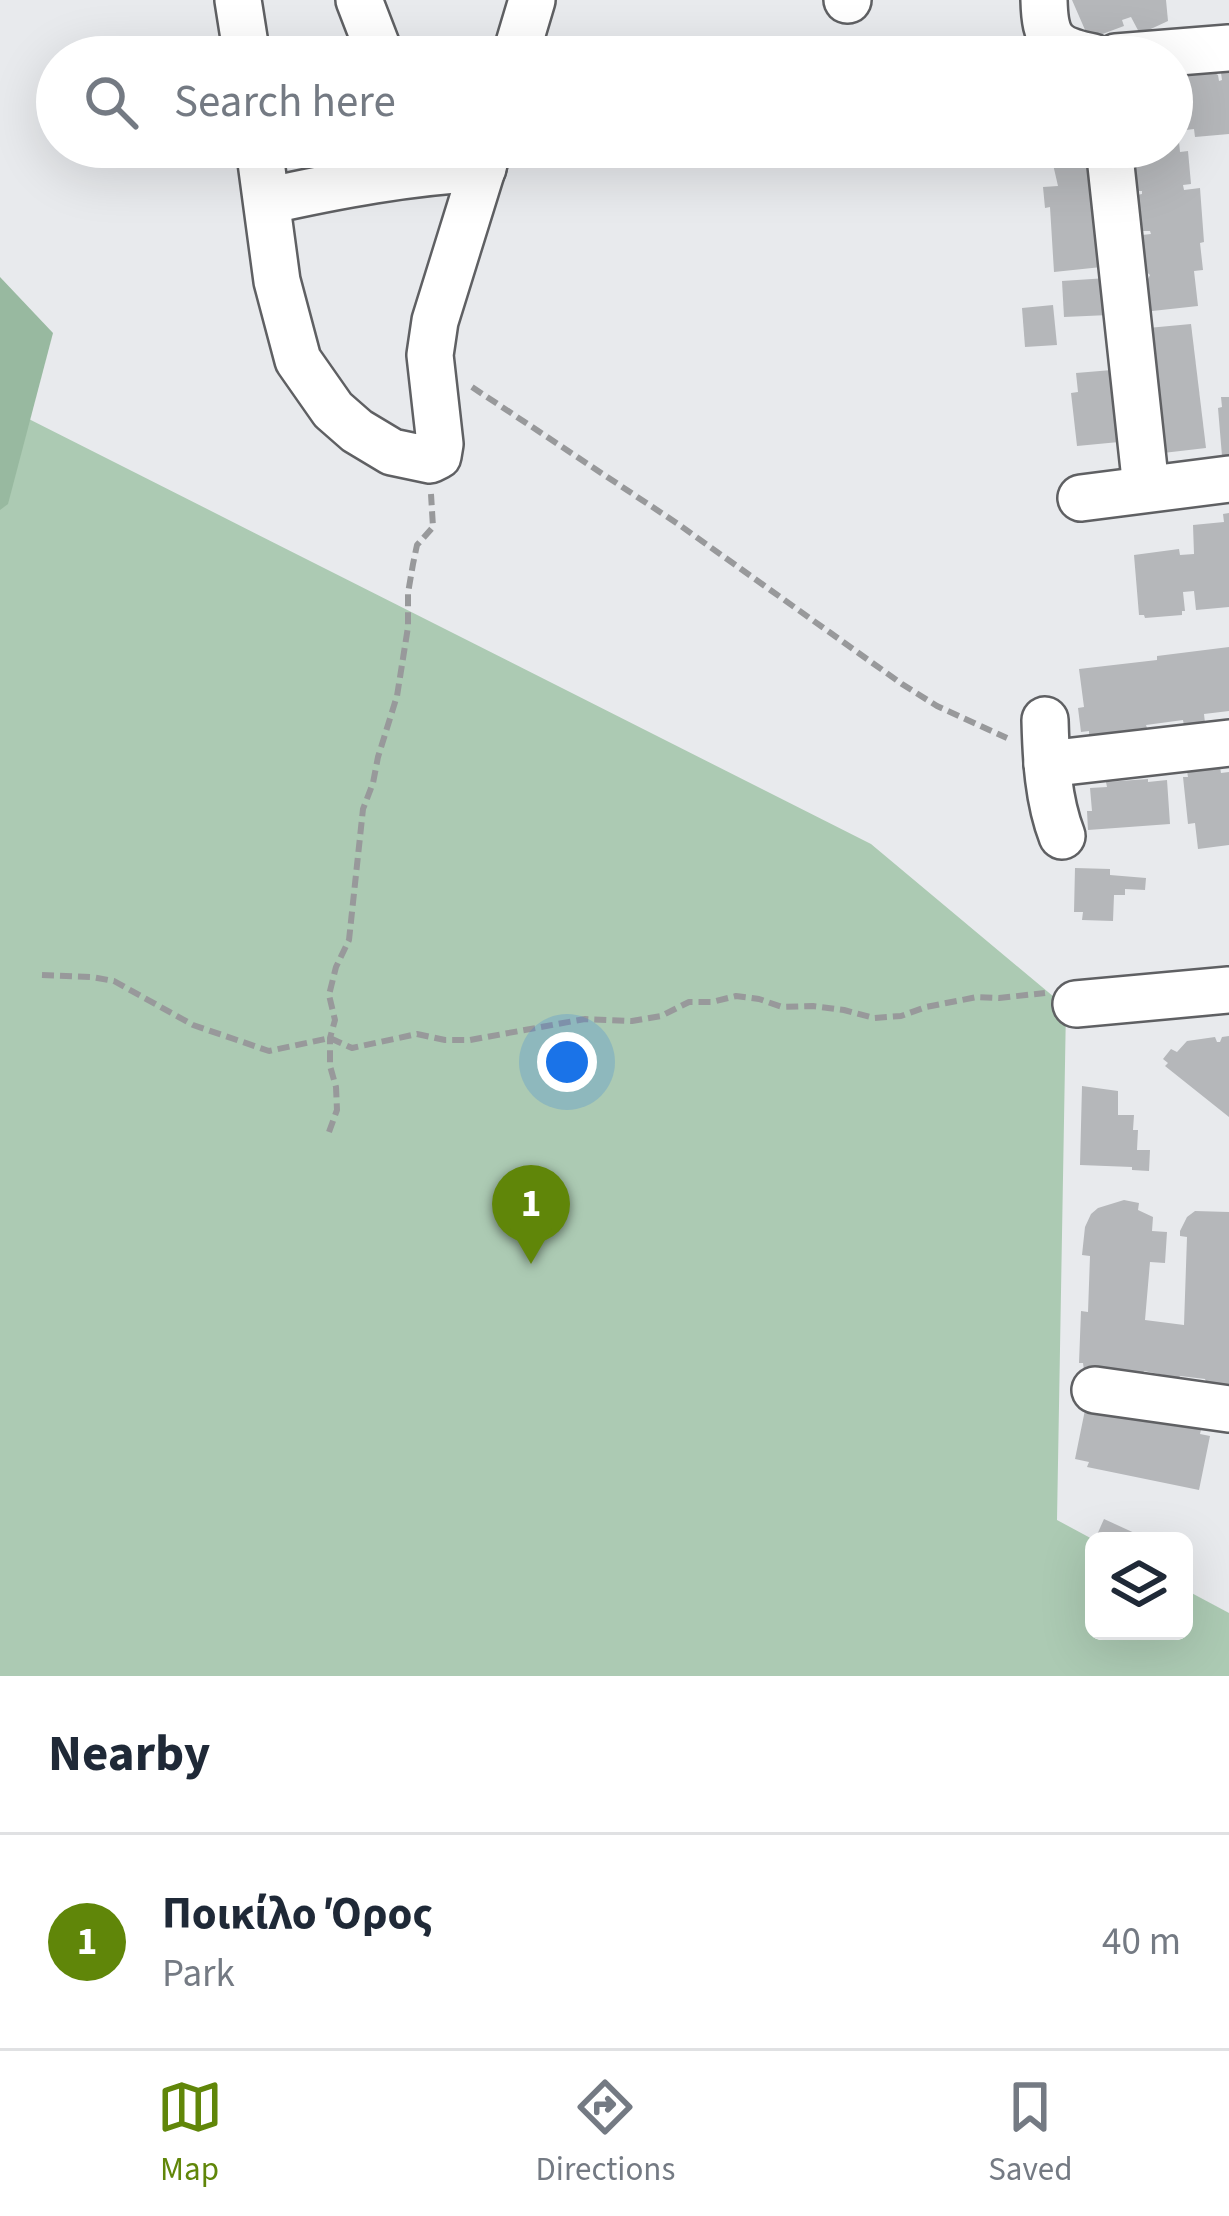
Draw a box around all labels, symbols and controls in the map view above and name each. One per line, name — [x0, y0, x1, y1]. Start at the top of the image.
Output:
search box — [36, 36, 1193, 168]
icon: search — [78, 69, 144, 135]
text: Search here — [174, 70, 396, 134]
your location — [537, 1032, 597, 1092]
pin: 1 — [492, 1165, 570, 1264]
map controls — [1085, 1532, 1193, 1640]
button: layers — [1085, 1532, 1193, 1640]
text: Nearby — [48, 1718, 210, 1790]
text: Ποικίλο Όρος — [162, 1882, 433, 1946]
text: 1 — [77, 1914, 97, 1970]
text: 40 m — [1102, 1914, 1181, 1970]
text: Park — [162, 1946, 235, 2002]
tab: Map — [157, 2074, 223, 2193]
tab: Directions — [536, 2074, 675, 2193]
tab: Saved — [988, 2074, 1072, 2193]

